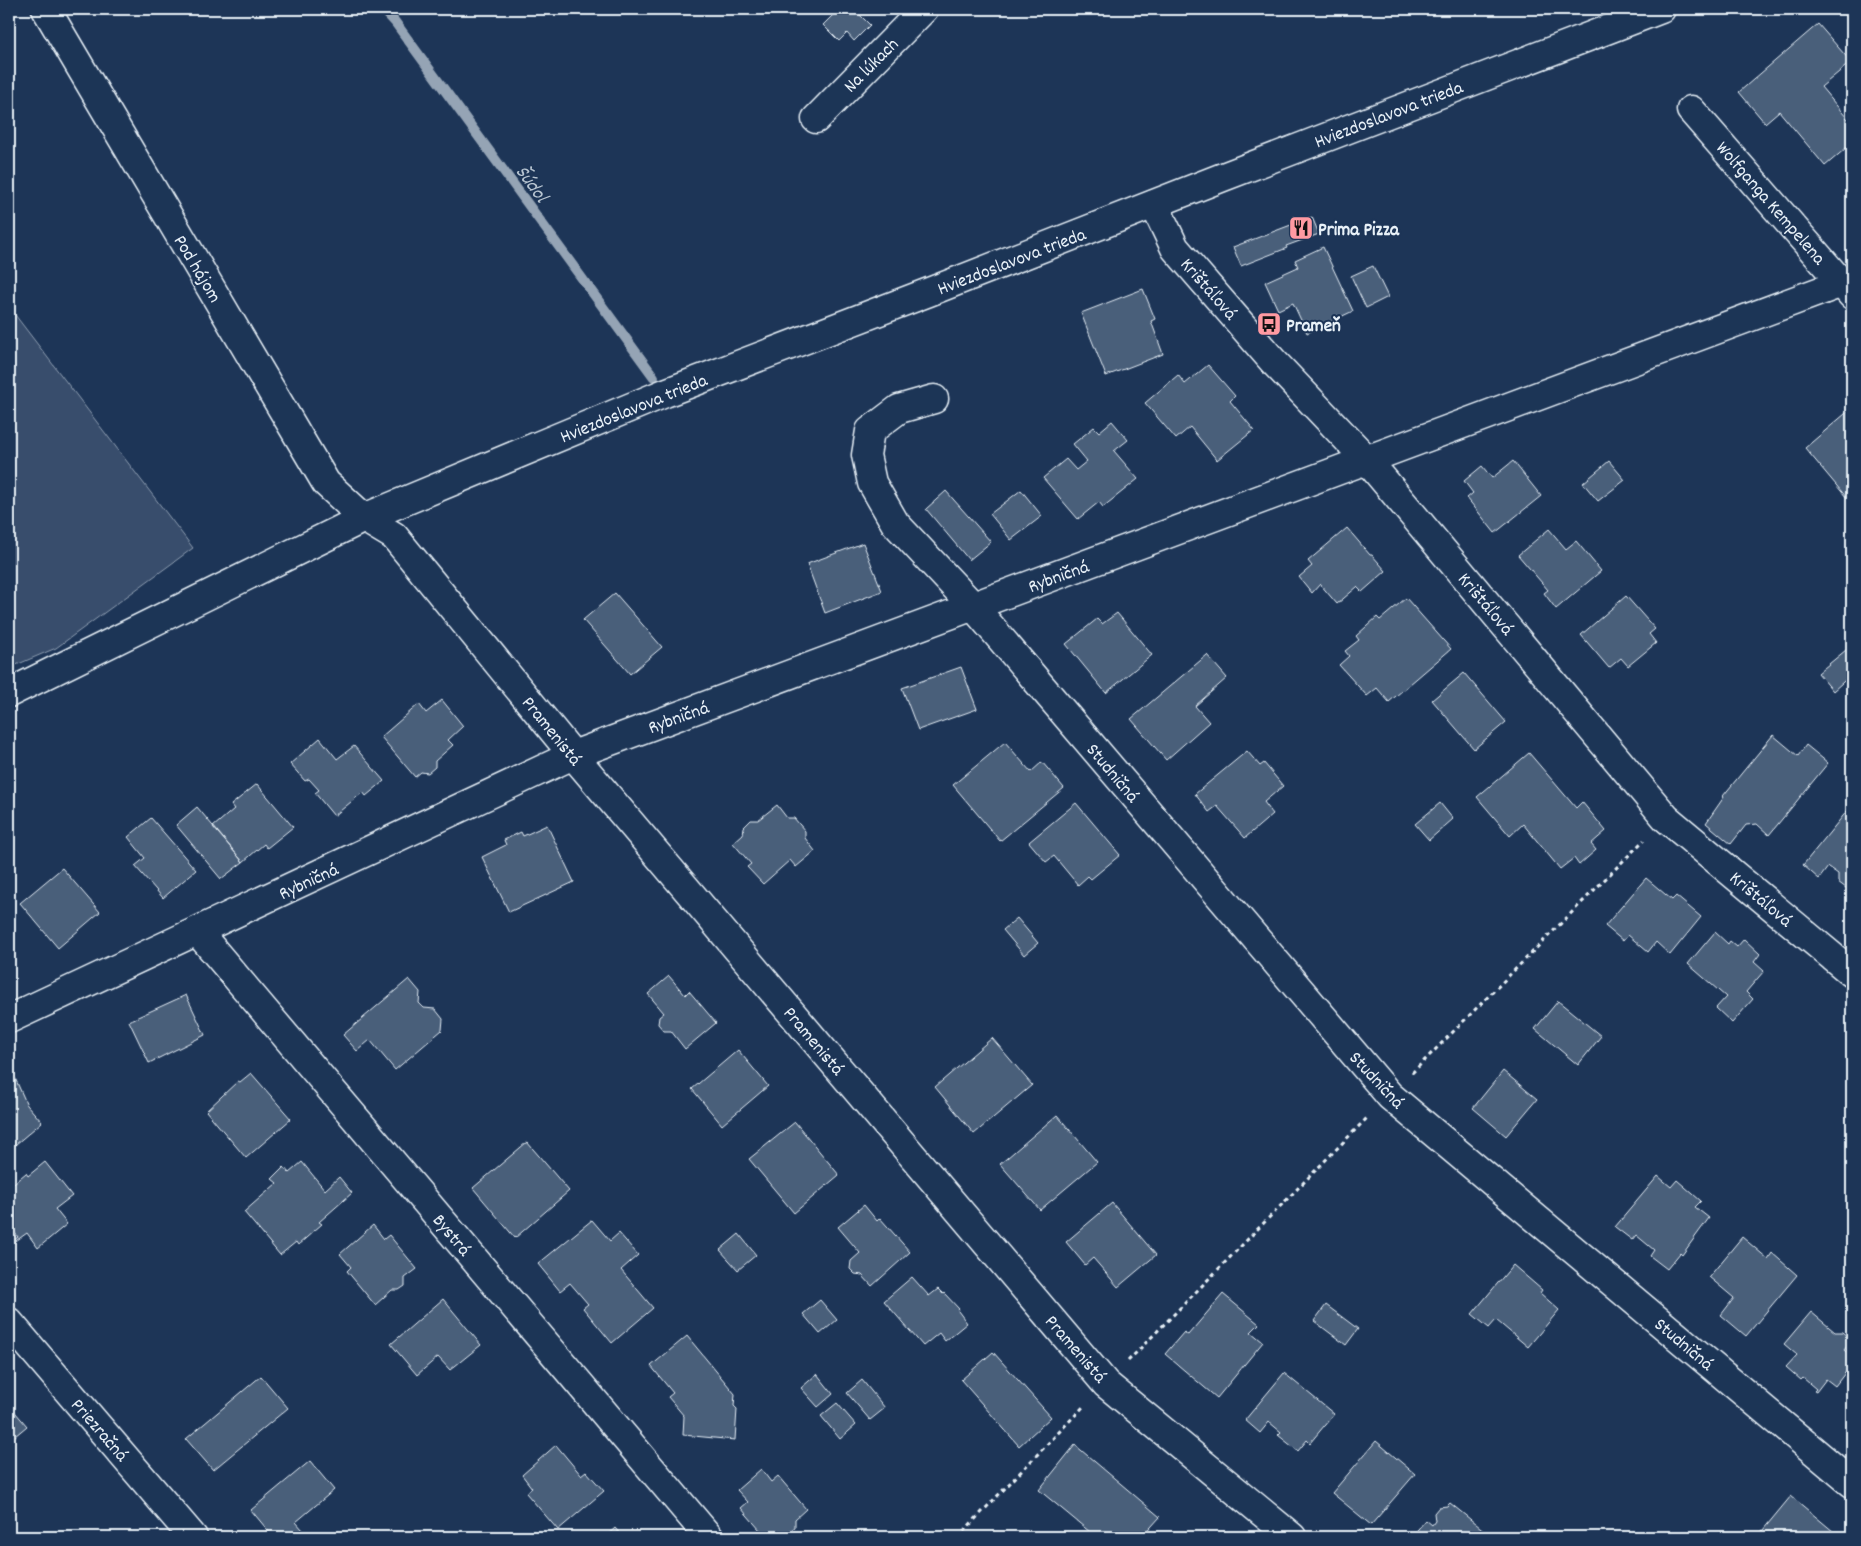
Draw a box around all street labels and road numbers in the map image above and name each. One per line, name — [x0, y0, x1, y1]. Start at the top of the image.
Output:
street label: Na lúkach — [839, 33, 906, 100]
street label: Hviezdoslavova trieda — [1311, 75, 1468, 157]
street label: Wolfganga Kempelena — [1708, 137, 1831, 273]
street label: Hviezdoslavova trieda — [934, 222, 1091, 304]
street label: Pod hájom — [165, 231, 227, 309]
street label: Krištáľová — [1173, 253, 1243, 328]
street label: Hviezdoslavova trieda — [557, 368, 713, 452]
street label: Rybničná — [1025, 555, 1094, 602]
street label: Krištáľová — [1450, 568, 1519, 643]
street label: Pramenistá — [514, 692, 587, 773]
street label: Rybničná — [645, 696, 714, 743]
street label: Studničná — [1078, 739, 1145, 810]
street label: Rybničná — [275, 857, 344, 909]
street label: Krištáľová — [1722, 866, 1798, 936]
street label: Pramenistá — [775, 1002, 850, 1083]
street label: Studničná — [1341, 1046, 1410, 1117]
street label: Bystrá — [424, 1209, 476, 1264]
street label: Pramenistá — [1037, 1310, 1112, 1391]
street label: Studničná — [1647, 1313, 1719, 1379]
street label: Priezračná — [63, 1394, 134, 1469]

